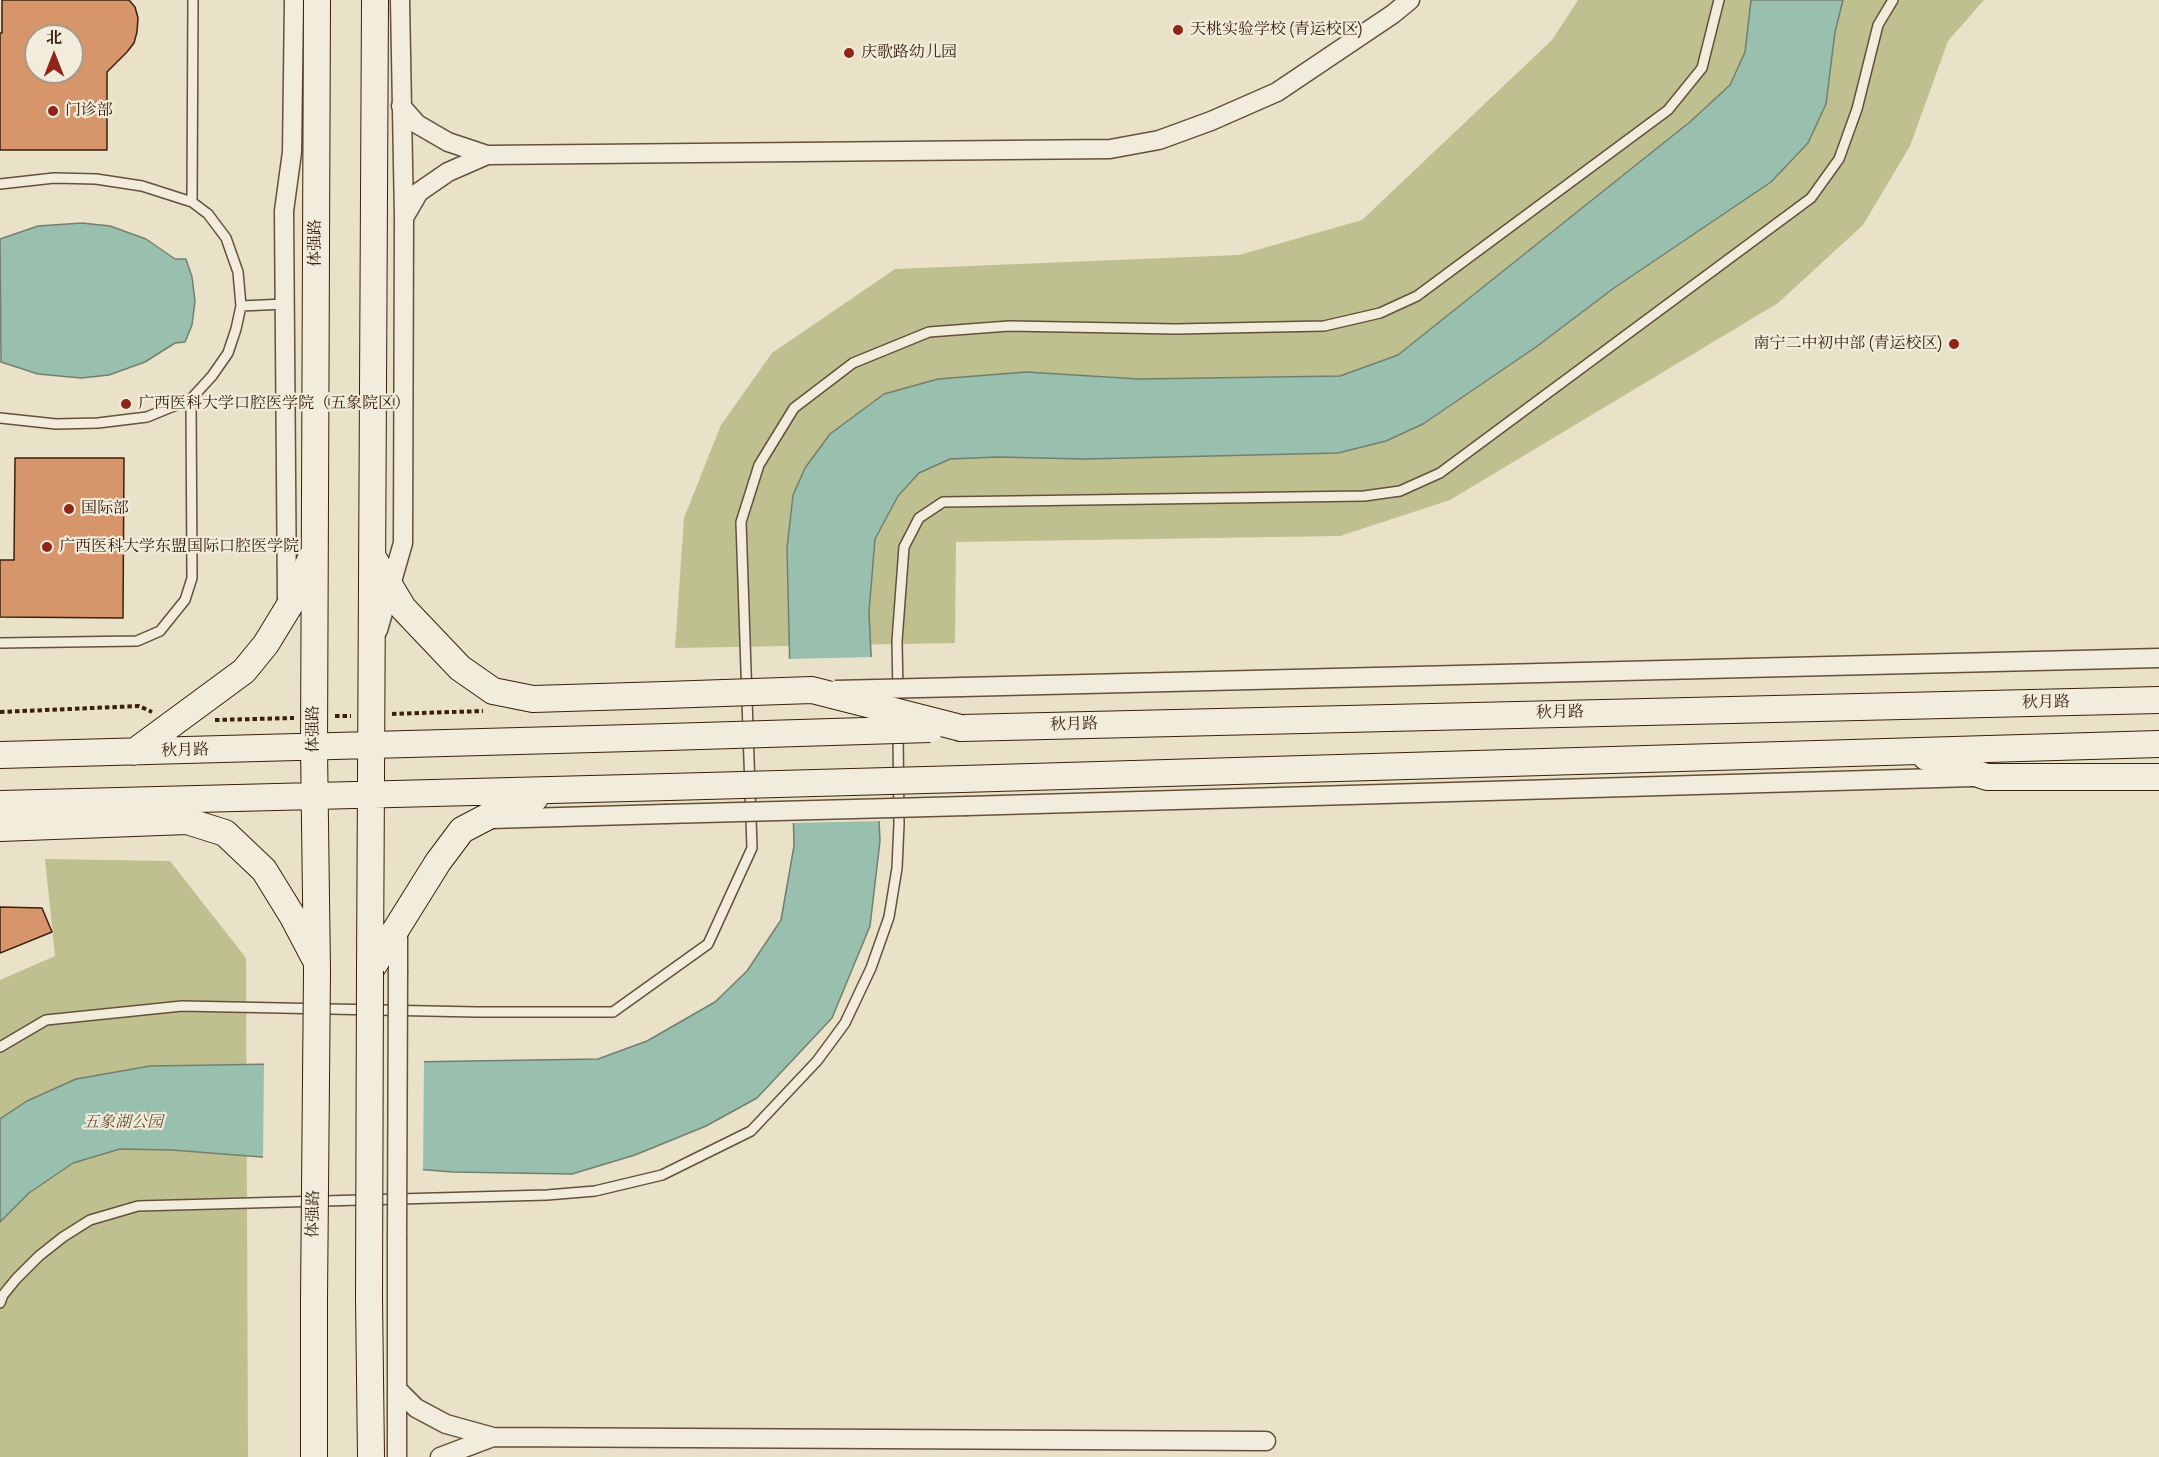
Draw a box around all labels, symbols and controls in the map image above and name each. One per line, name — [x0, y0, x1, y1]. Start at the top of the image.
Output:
place label: 天桃实验学校 (青运校区) — [1190, 20, 1362, 40]
marker: 天桃实验学校 (青运校区) — [1171, 23, 1185, 37]
north arrow — [24, 24, 84, 84]
text: 北 — [46, 28, 62, 47]
place label: 庆歌路幼儿园 — [861, 43, 957, 63]
marker: 庆歌路幼儿园 — [842, 46, 856, 60]
place label: 门诊部 — [65, 101, 113, 121]
marker: 门诊部 — [46, 104, 60, 118]
street label: 体强路 — [306, 219, 326, 267]
place label: 南宁二中初中部 (青运校区) — [1754, 334, 1942, 354]
marker: 南宁二中初中部 (青运校区) — [1947, 337, 1961, 351]
place label: 广西医科大学口腔医学院（五象院区） — [138, 394, 410, 414]
marker: 广西医科大学口腔医学院（五象院区） — [119, 397, 133, 411]
place label: 国际部 — [81, 499, 129, 519]
marker: 国际部 — [62, 502, 76, 516]
place label: 广西医科大学东盟国际口腔医学院 — [59, 537, 299, 557]
marker: 广西医科大学东盟国际口腔医学院 — [40, 540, 54, 554]
street label: 秋月路 — [2022, 693, 2070, 713]
street label: 秋月路 — [1536, 703, 1584, 723]
street label: 体强路 — [304, 705, 324, 753]
street label: 秋月路 — [1050, 715, 1098, 735]
street label: 秋月路 — [161, 741, 209, 761]
park label: 五象湖公园 — [83, 1113, 163, 1133]
street label: 体强路 — [304, 1190, 324, 1238]

